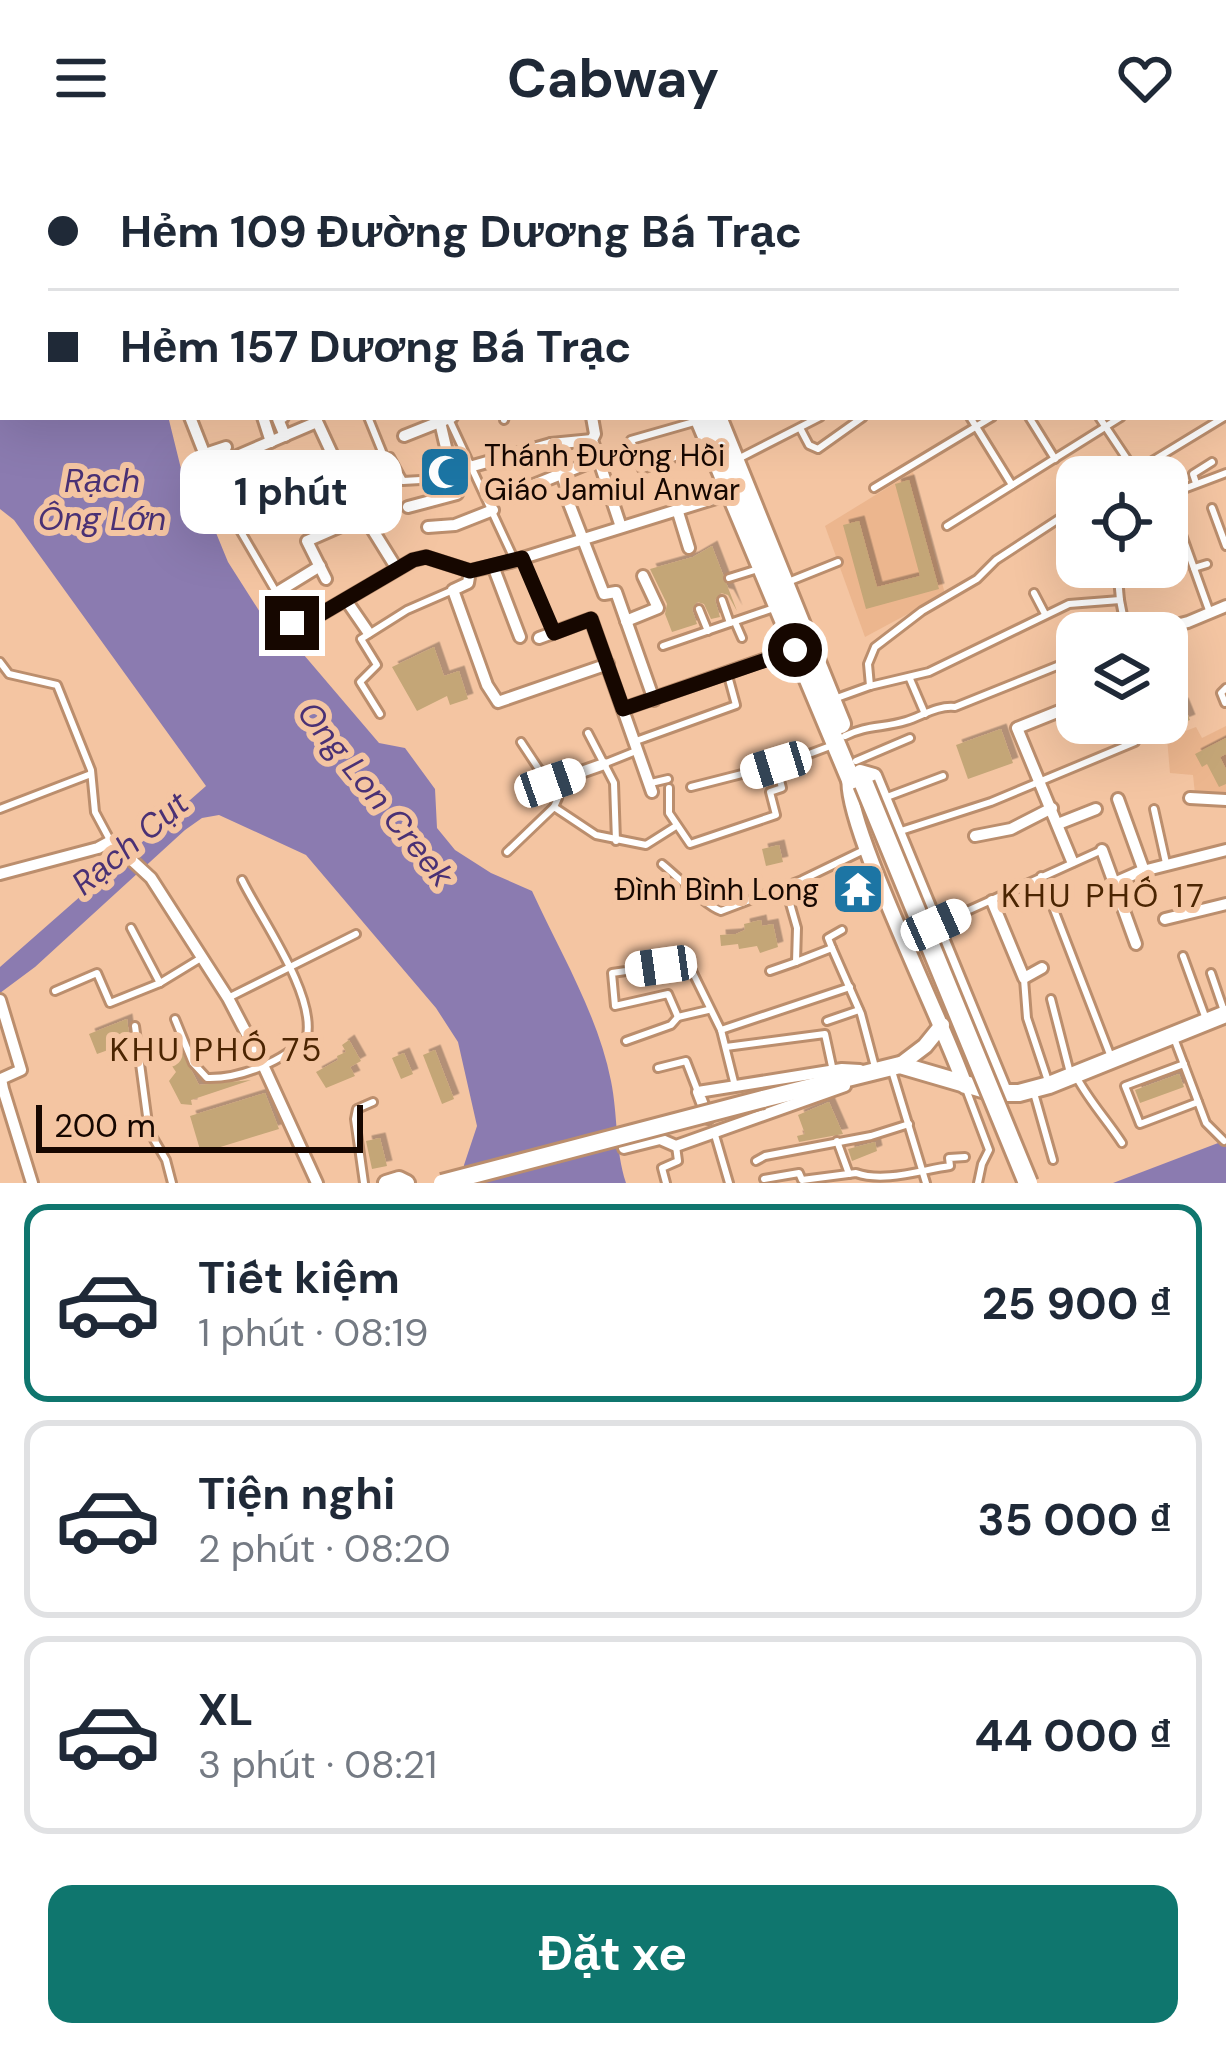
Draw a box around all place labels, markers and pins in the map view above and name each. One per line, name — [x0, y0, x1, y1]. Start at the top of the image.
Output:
place label: Thánh Đường Hồi Giáo Jamiul Anwar — [484, 436, 740, 509]
mosque icon: Thánh Đường Hồi Giáo Jamiul Anwar — [417, 444, 473, 500]
temple icon: Đình Bình Long — [830, 861, 886, 917]
place label: Đình Bình Long — [614, 870, 819, 909]

